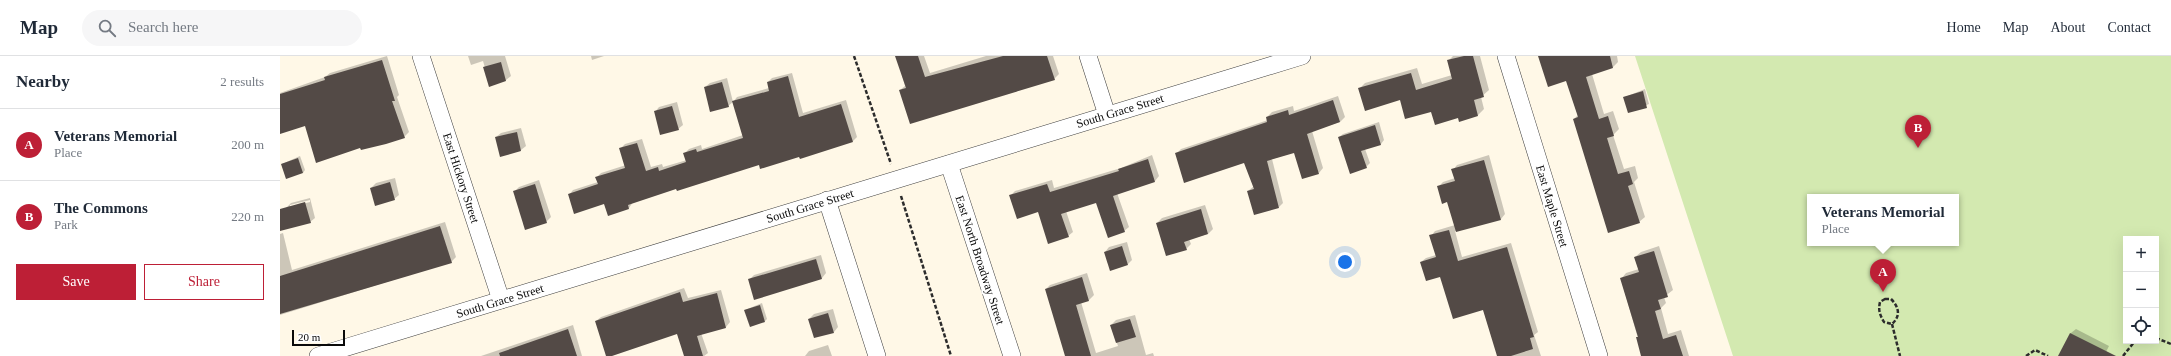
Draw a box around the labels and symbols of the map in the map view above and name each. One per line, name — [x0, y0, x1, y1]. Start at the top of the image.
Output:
street label: South Grace Street — [1075, 91, 1166, 131]
pin: B — [1905, 115, 1931, 148]
street label: East Hickory Street — [440, 131, 482, 225]
street label: East Maple Street — [1533, 163, 1571, 249]
street label: South Grace Street — [765, 186, 856, 226]
street label: East North Broadway Street — [952, 194, 1008, 327]
your location — [1335, 252, 1355, 272]
pin: A — [1870, 259, 1896, 292]
street label: South Grace Street — [455, 281, 546, 321]
scale bar — [292, 328, 345, 347]

